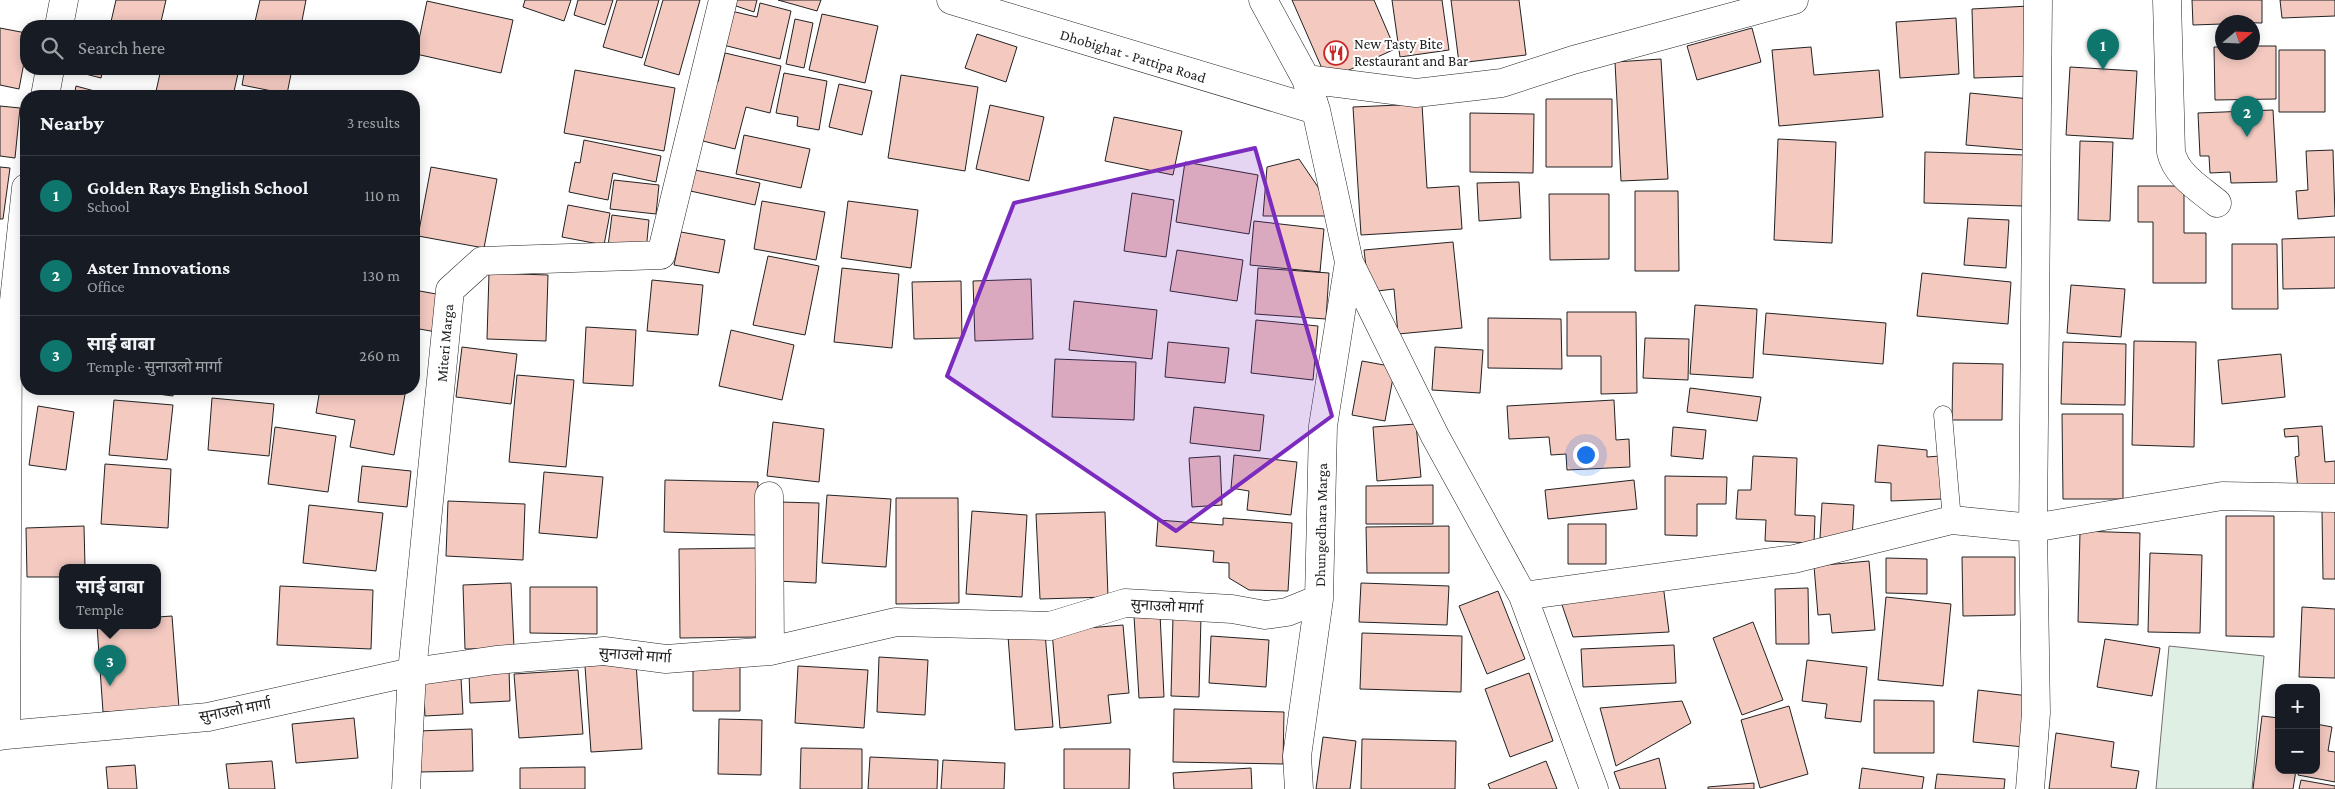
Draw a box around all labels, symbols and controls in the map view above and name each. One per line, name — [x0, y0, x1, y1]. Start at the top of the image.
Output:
north arrow — [2215, 15, 2260, 60]
search box — [20, 20, 420, 75]
street label: Dhobighat - Pattipa Road — [1058, 26, 1208, 87]
pin: 1 — [2087, 29, 2119, 70]
icon: search — [38, 34, 66, 62]
place label: New Tasty Bite Restaurant and Bar — [1354, 36, 1469, 69]
text: Search here — [78, 37, 165, 58]
restaurant icon: New Tasty Bite Restaurant and Bar — [1323, 40, 1349, 66]
pin: 2 — [2231, 96, 2263, 137]
text: Nearby — [40, 111, 104, 135]
text: 3 results — [347, 114, 400, 131]
text: Golden Rays English School — [87, 177, 308, 198]
text: 1 — [53, 187, 59, 204]
text: 110 m — [364, 187, 400, 204]
text: School — [87, 198, 130, 215]
text: Aster Innovations — [87, 257, 230, 278]
text: 2 — [52, 267, 60, 284]
text: 130 m — [362, 267, 400, 284]
text: Office — [87, 278, 125, 295]
street label: Miteri Marga — [434, 303, 457, 383]
text: साई बाबा — [87, 333, 155, 354]
text: 3 — [52, 347, 60, 364]
text: 260 m — [359, 347, 400, 364]
text: Temple · सुनाउलो मार्गा — [87, 358, 222, 375]
your location — [1573, 442, 1599, 468]
street label: Dhungedhara Marga — [1312, 463, 1331, 587]
popup — [59, 564, 161, 629]
text: साई बाबा — [76, 576, 144, 597]
street label: सुनाउलो मार्गा — [1130, 595, 1205, 618]
text: Temple — [76, 601, 124, 618]
street label: सुनाउलो मार्गा — [598, 643, 673, 668]
pin: 3 — [94, 645, 126, 686]
map controls — [2275, 684, 2320, 774]
button: + — [2275, 684, 2320, 729]
street label: सुनाउलो मार्गा — [198, 694, 274, 727]
button: − — [2275, 729, 2320, 774]

